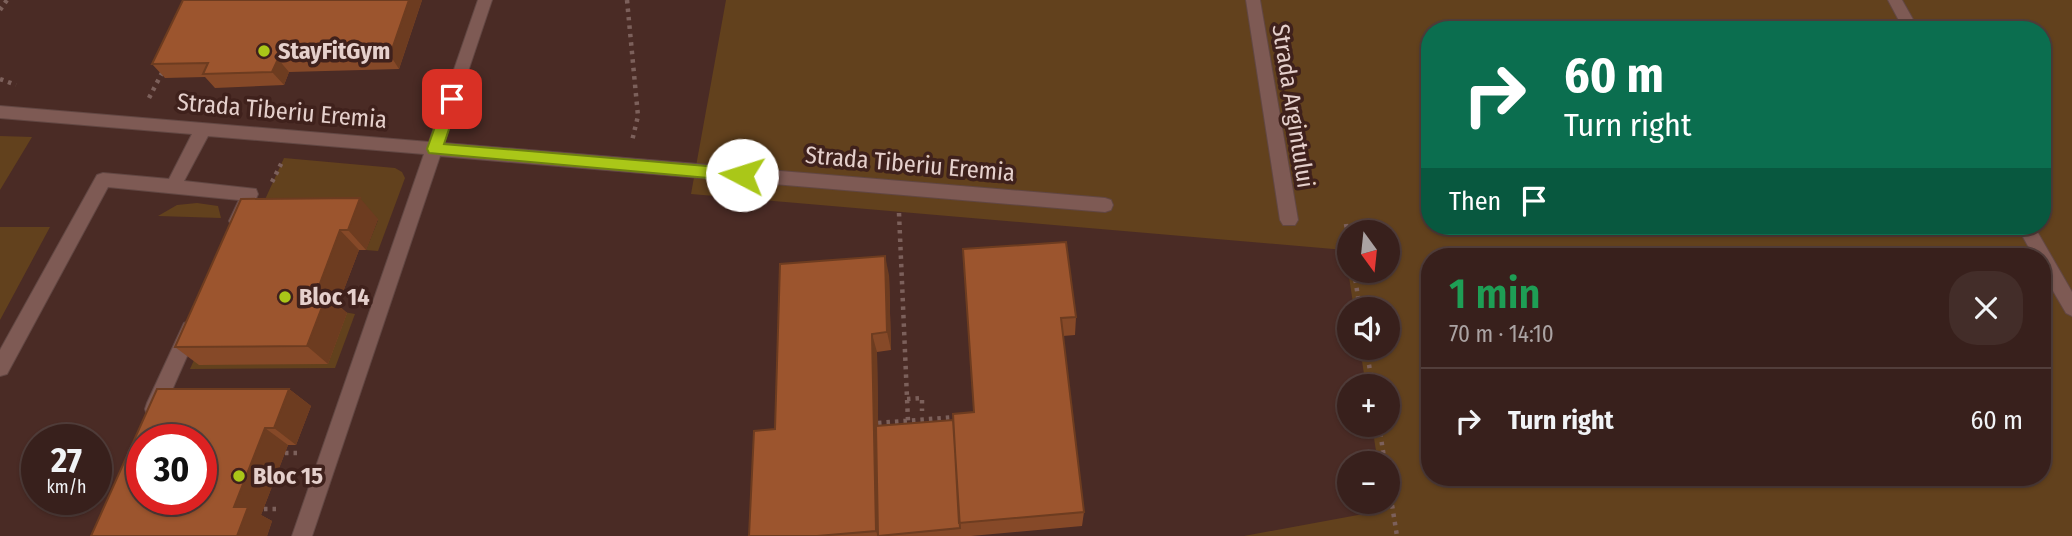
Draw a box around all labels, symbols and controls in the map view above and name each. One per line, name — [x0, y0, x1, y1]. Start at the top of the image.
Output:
street label: Strada Argintului — [1266, 22, 1320, 190]
place label: StayFitGym — [278, 37, 390, 65]
marker: StayFitGym — [256, 43, 272, 59]
text: 60 m — [1564, 46, 1664, 105]
icon: right — [1449, 49, 1540, 140]
pin — [422, 69, 482, 129]
icon: arrive — [433, 80, 471, 118]
street label: Strada Tiberiu Eremia — [176, 88, 388, 134]
text: Turn right — [1564, 106, 1691, 144]
position arrow — [705, 138, 779, 212]
street label: Strada Tiberiu Eremia — [804, 141, 1016, 187]
icon: arrive — [1515, 182, 1553, 220]
text: Then — [1449, 186, 1501, 217]
north arrow — [1337, 220, 1400, 284]
map controls — [1337, 220, 1400, 514]
text: 1 min — [1449, 269, 1540, 319]
button: close — [1949, 271, 2023, 345]
place label: Bloc 14 — [299, 283, 370, 311]
marker: Bloc 14 — [277, 289, 293, 305]
button: sound — [1337, 297, 1400, 360]
text: 70 m · 14:10 — [1449, 320, 1554, 348]
button: + — [1337, 374, 1400, 437]
icon: right — [1449, 402, 1487, 440]
text: Turn right — [1508, 405, 1614, 436]
text: 60 m — [1970, 405, 2023, 436]
speed limit sign: 30 — [126, 424, 217, 515]
text: 27 — [51, 439, 82, 481]
button: − — [1337, 451, 1400, 514]
place label: Bloc 15 — [253, 462, 323, 490]
marker: Bloc 15 — [231, 468, 247, 484]
text: km/h — [46, 476, 87, 498]

